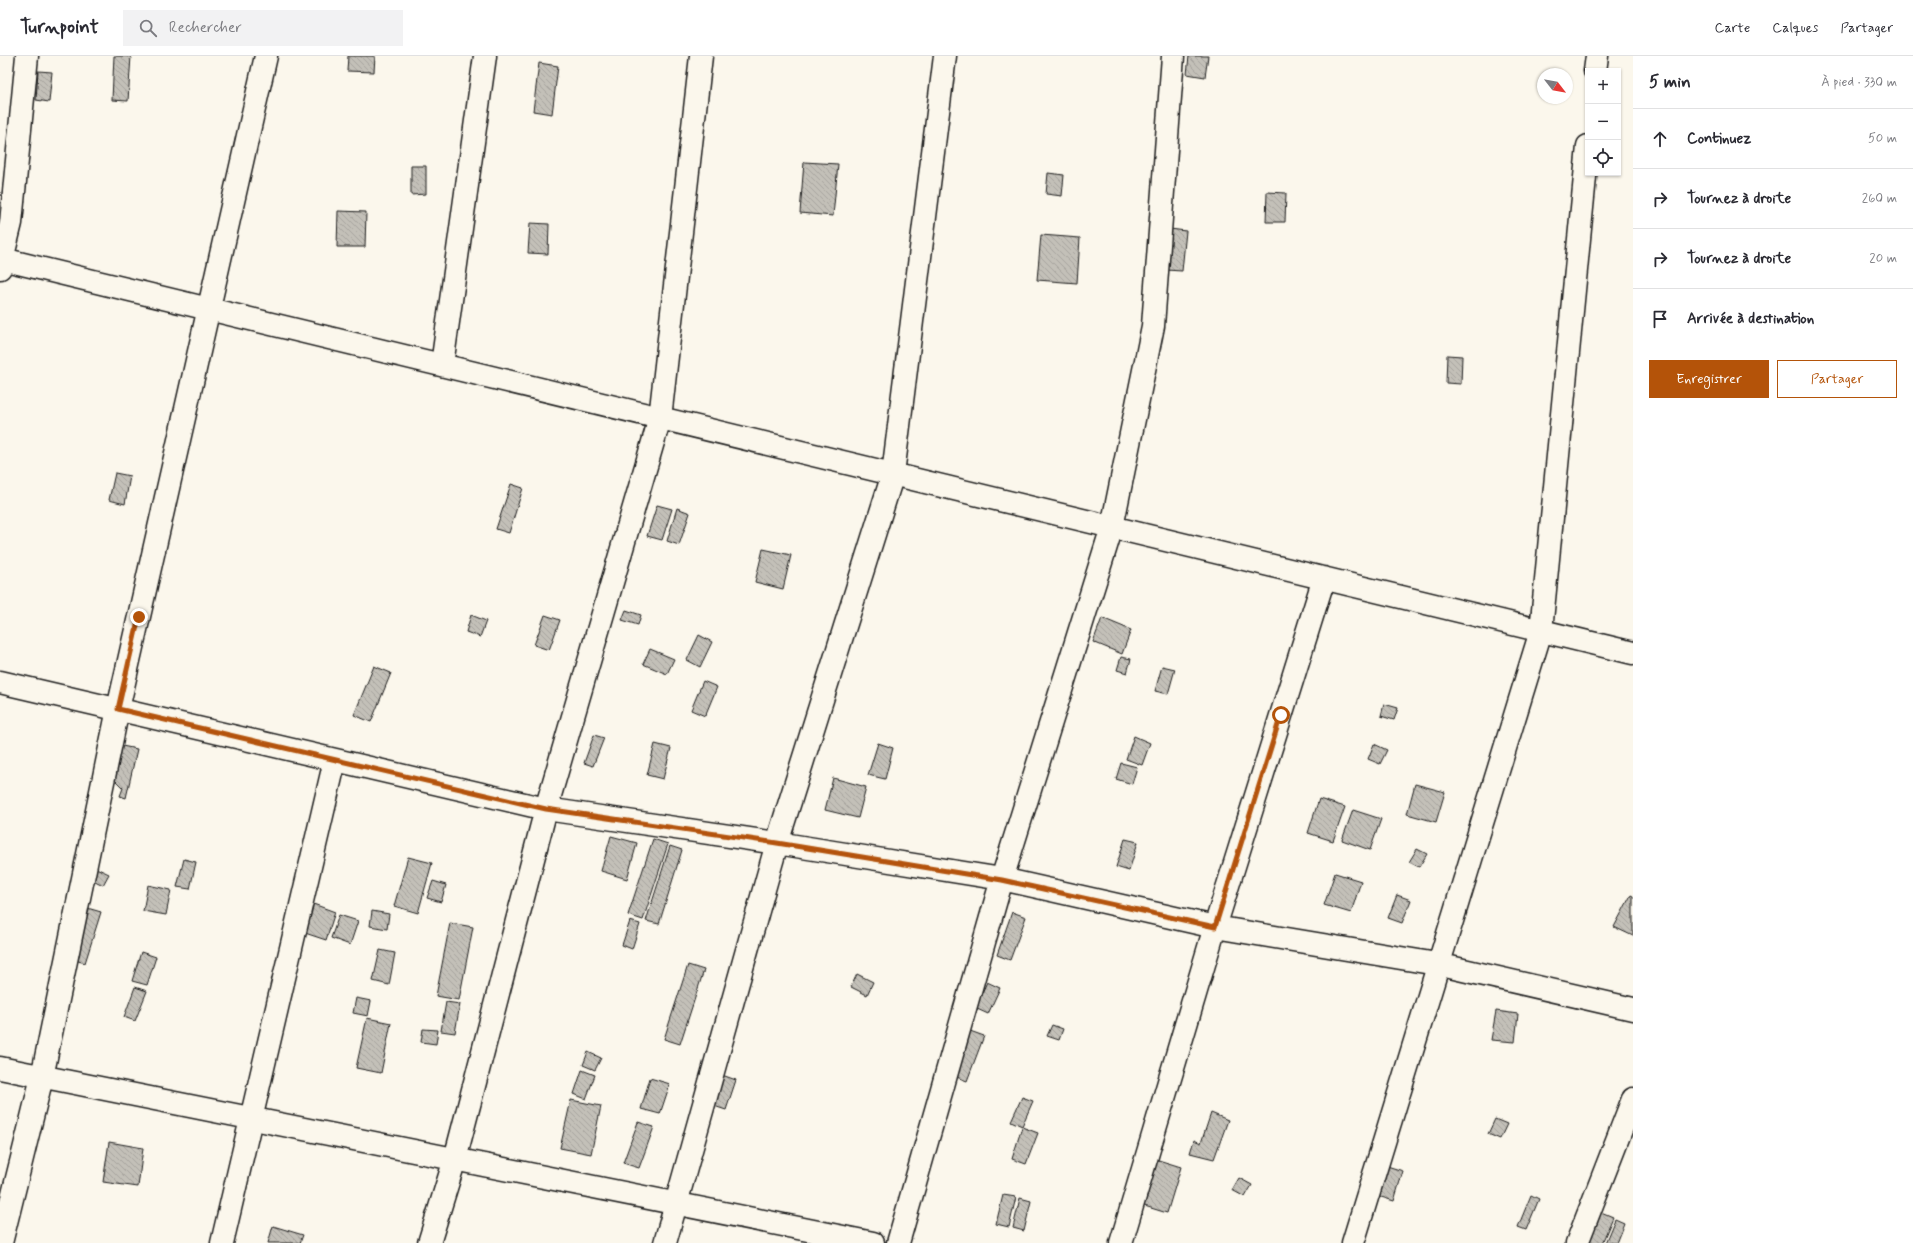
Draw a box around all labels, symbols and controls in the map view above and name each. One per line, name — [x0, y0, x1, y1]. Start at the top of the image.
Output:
search box — [123, 10, 403, 46]
text: Turnpoint — [20, 15, 99, 40]
icon: search — [137, 17, 159, 39]
text: Rechercher — [169, 18, 242, 38]
text: Carte — [1714, 19, 1750, 37]
text: Calques — [1772, 19, 1818, 37]
text: Partager — [1840, 19, 1893, 37]
north arrow — [1537, 68, 1573, 104]
map controls — [1585, 68, 1621, 176]
button: + — [1585, 68, 1621, 104]
text: 5 min — [1649, 71, 1691, 93]
text: À pied · 330 m — [1821, 74, 1897, 91]
button: − — [1585, 104, 1621, 140]
icon: ahead — [1649, 128, 1671, 150]
text: Continuez — [1687, 129, 1751, 149]
text: 50 m — [1868, 130, 1897, 147]
button: locate — [1585, 140, 1621, 176]
icon: right — [1649, 188, 1671, 210]
text: Tournez à droite — [1687, 189, 1791, 209]
text: 260 m — [1862, 190, 1897, 207]
icon: right — [1649, 248, 1671, 270]
text: Tournez à droite — [1687, 249, 1791, 269]
text: 20 m — [1869, 250, 1897, 267]
icon: arrive — [1649, 308, 1671, 330]
text: Arrivée à destination — [1687, 309, 1814, 329]
button: Enregistrer — [1649, 360, 1769, 398]
button: Partager — [1777, 360, 1897, 398]
route end — [130, 608, 148, 626]
route start — [1272, 706, 1290, 724]

